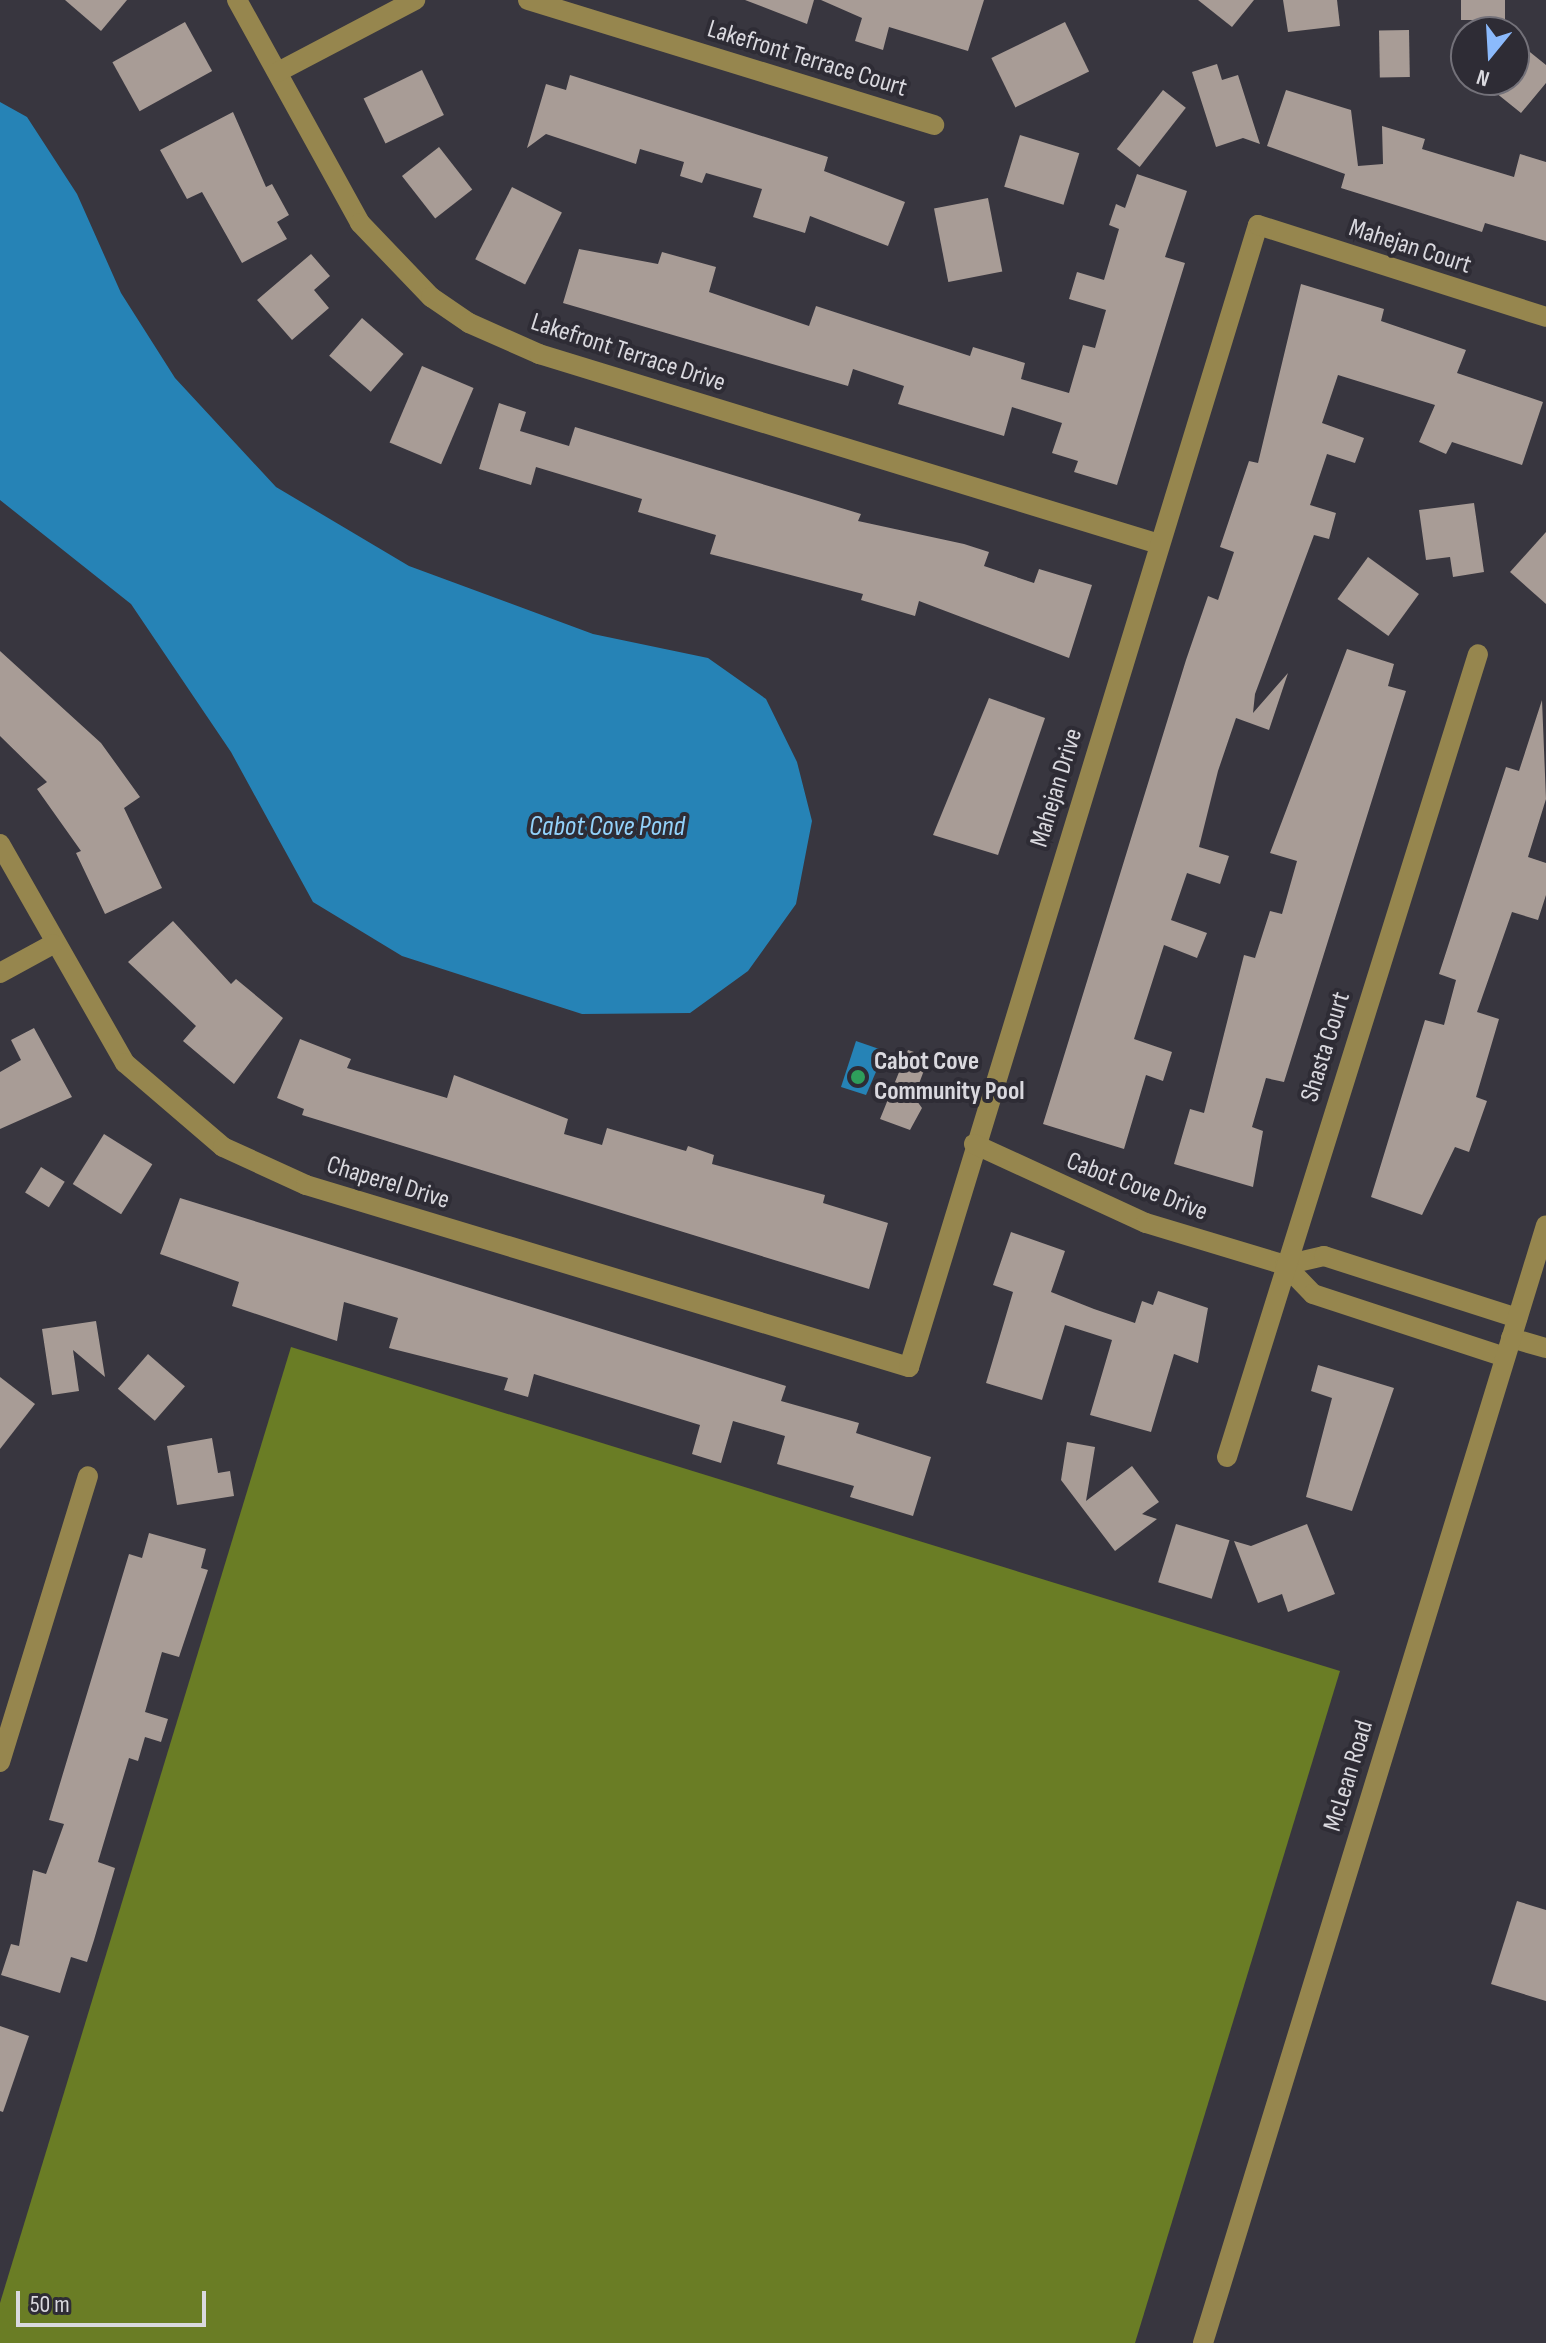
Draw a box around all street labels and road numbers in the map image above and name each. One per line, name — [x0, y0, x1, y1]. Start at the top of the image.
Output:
street label: Lakefront Terrace Court — [704, 14, 910, 104]
street label: Mahejan Court — [1345, 213, 1475, 281]
street label: Lakefront Terrace Drive — [527, 307, 729, 399]
street label: Mahejan Drive — [1024, 725, 1090, 851]
street label: Shasta Court — [1295, 988, 1357, 1106]
street label: Cabot Cove Drive — [1062, 1146, 1212, 1228]
street label: Chaperel Drive — [323, 1150, 453, 1216]
street label: McLean Road — [1317, 1717, 1381, 1835]

